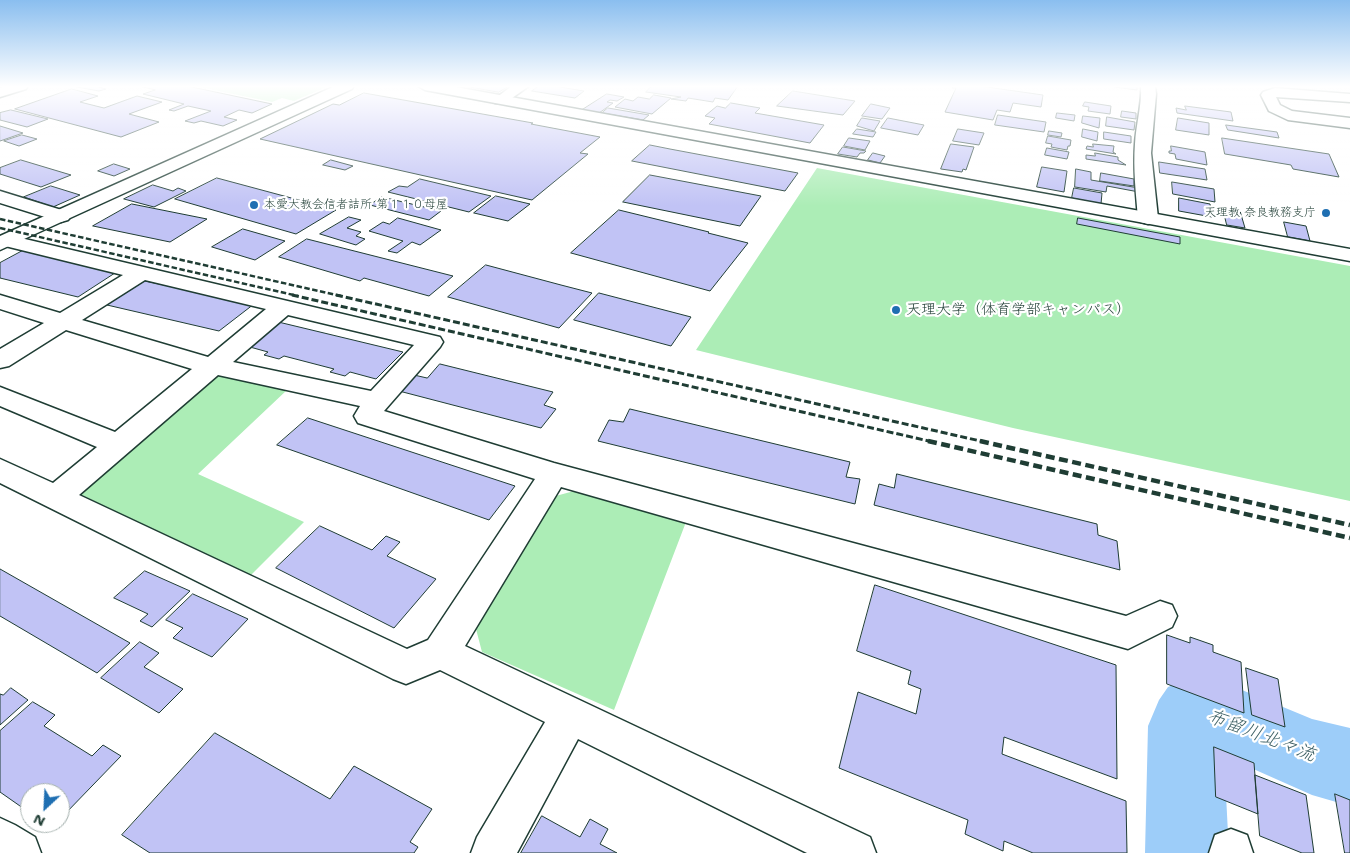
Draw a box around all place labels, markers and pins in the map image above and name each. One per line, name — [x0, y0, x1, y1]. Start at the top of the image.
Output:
place label: 本愛大教会信者詰所 第１１０母屋 — [264, 198, 448, 212]
marker: 本愛大教会信者詰所 第１１０母屋 — [248, 199, 260, 211]
place label: 天理教 奈良教務支庁 — [1204, 206, 1316, 220]
marker: 天理教 奈良教務支庁 — [1320, 207, 1332, 219]
place label: 天理大学（体育学部キャンパス） — [906, 301, 1131, 319]
marker: 天理大学（体育学部キャンパス） — [890, 304, 902, 316]

